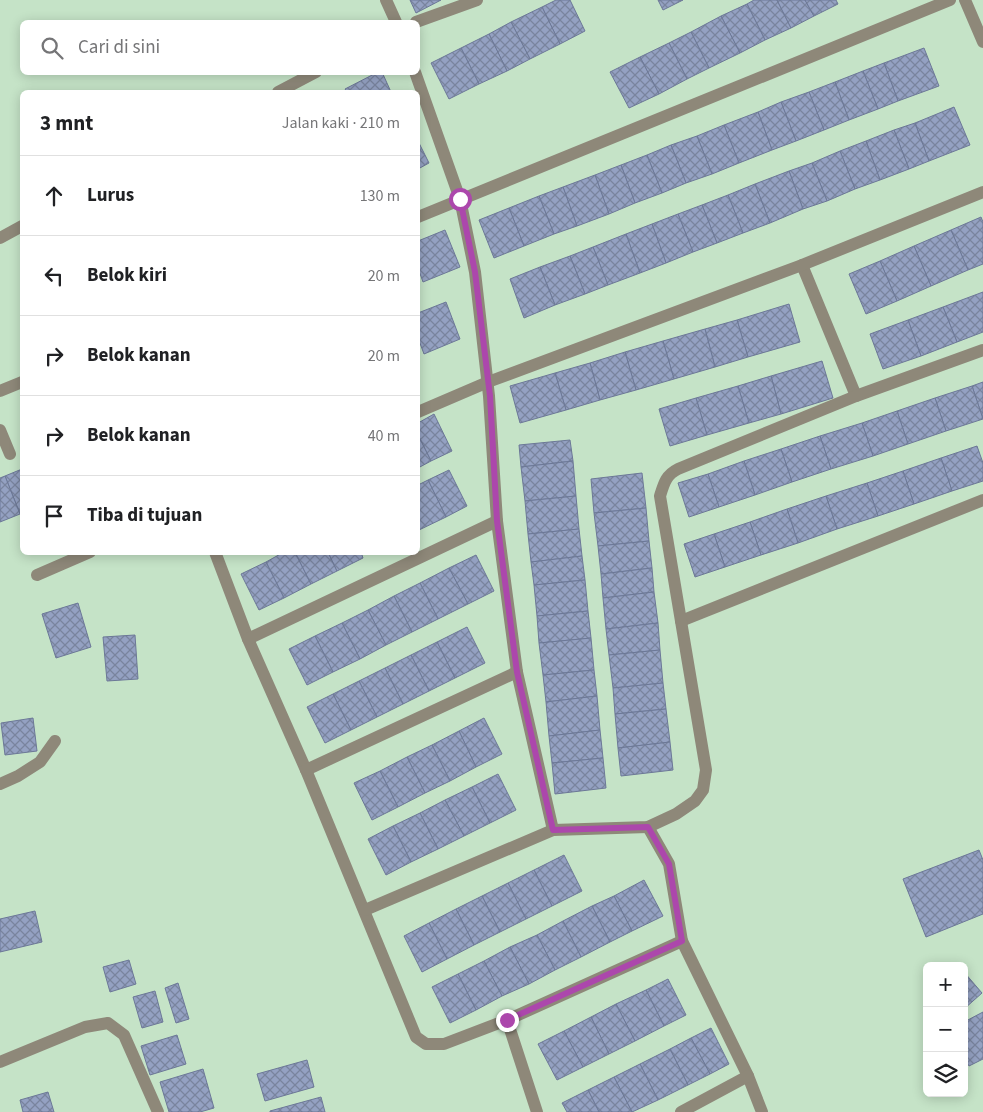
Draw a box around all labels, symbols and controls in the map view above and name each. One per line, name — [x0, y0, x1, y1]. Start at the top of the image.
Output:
search box — [20, 20, 420, 75]
icon: search — [38, 34, 66, 62]
text: Cari di sini — [78, 34, 160, 61]
text: 3 mnt — [40, 108, 93, 138]
text: Jalan kaki · 210 m — [282, 112, 400, 134]
icon: ahead — [40, 182, 68, 210]
text: Lurus — [87, 182, 134, 209]
text: 130 m — [360, 185, 400, 207]
route start — [449, 188, 472, 211]
icon: left — [40, 262, 68, 290]
text: Belok kiri — [87, 262, 167, 289]
text: 20 m — [368, 265, 400, 287]
icon: right — [40, 342, 68, 370]
text: Belok kanan — [87, 342, 191, 369]
text: 20 m — [368, 345, 400, 367]
icon: right — [40, 422, 68, 450]
text: Belok kanan — [87, 422, 191, 449]
text: 40 m — [368, 425, 400, 447]
icon: arrive — [40, 502, 68, 530]
text: Tiba di tujuan — [87, 502, 202, 529]
map controls — [923, 962, 968, 1097]
button: + — [923, 962, 968, 1007]
button: − — [923, 1007, 968, 1052]
route end — [496, 1009, 519, 1032]
button: layers — [923, 1052, 968, 1097]

